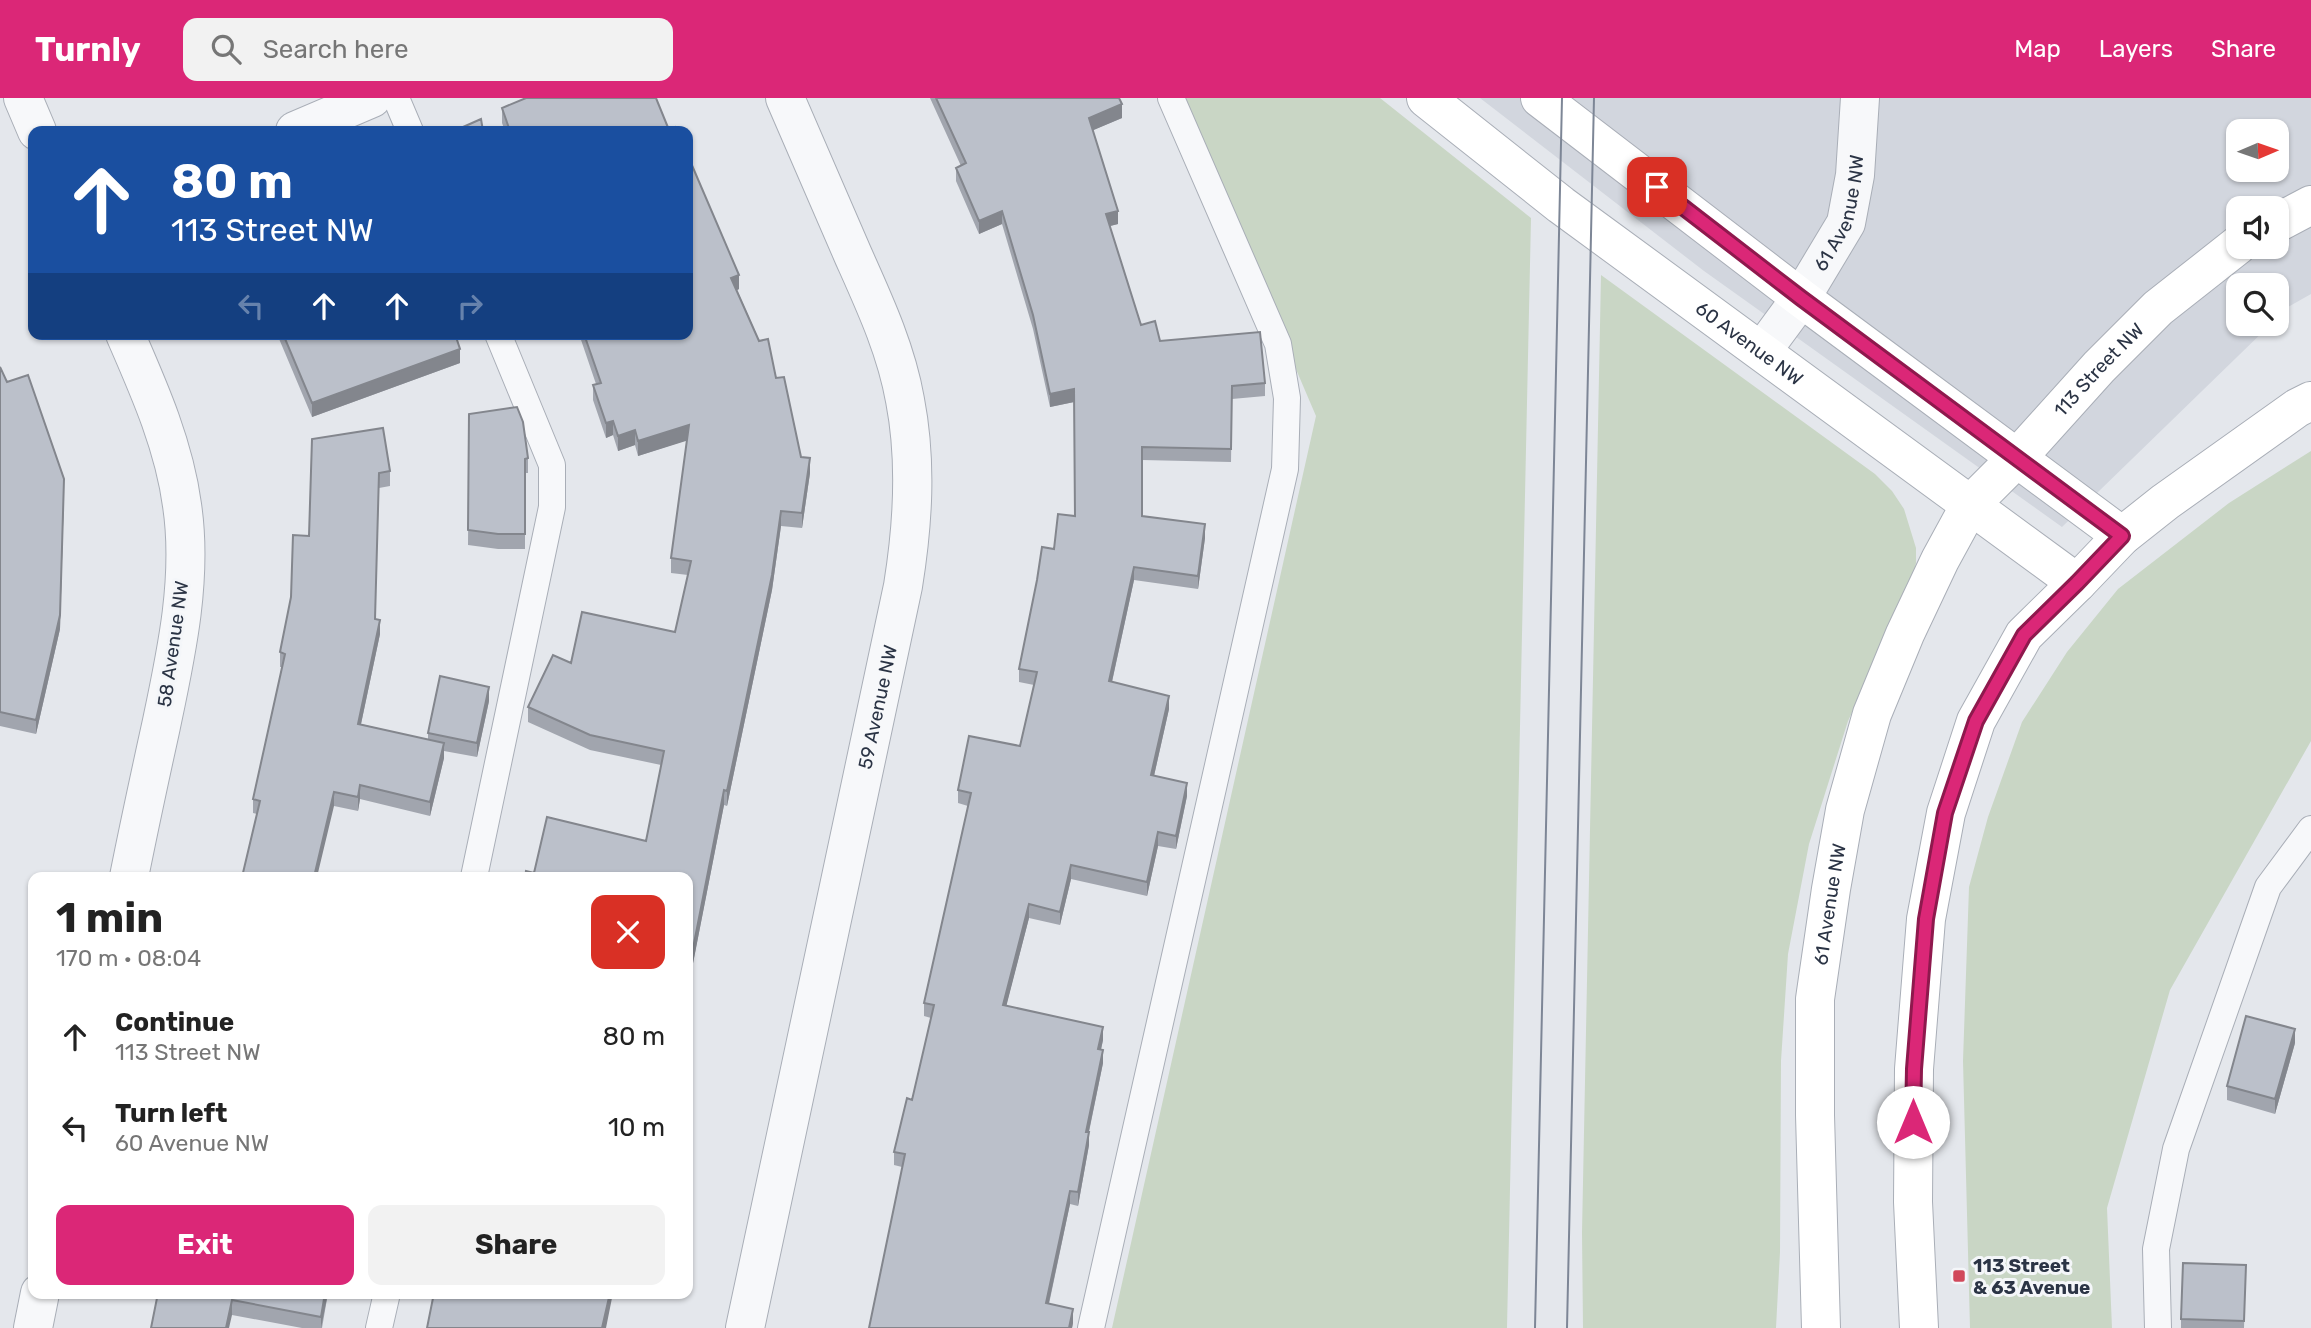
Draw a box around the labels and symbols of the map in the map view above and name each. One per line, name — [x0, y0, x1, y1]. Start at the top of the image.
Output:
north arrow — [2226, 119, 2289, 182]
street label: 61 Avenue NW — [1808, 154, 1868, 275]
pin — [1627, 157, 1687, 217]
street label: 60 Avenue NW — [1691, 296, 1808, 390]
street label: 113 Street NW — [2049, 318, 2148, 421]
street label: 58 Avenue NW — [153, 579, 193, 709]
street label: 59 Avenue NW — [853, 643, 902, 771]
street label: 61 Avenue NW — [1809, 841, 1850, 967]
position arrow — [1876, 1085, 1950, 1159]
place label: 113 Street & 63 Avenue — [1973, 1254, 2090, 1299]
marker: 113 Street & 63 Avenue — [1951, 1268, 1967, 1284]

